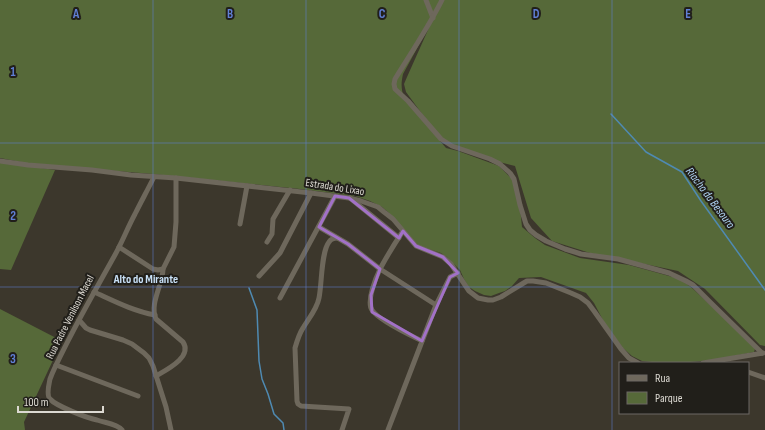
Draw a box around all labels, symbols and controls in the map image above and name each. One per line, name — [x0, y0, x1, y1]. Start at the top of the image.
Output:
text: A — [72, 6, 80, 22]
text: B — [227, 6, 233, 22]
text: C — [379, 6, 386, 22]
text: D — [533, 6, 540, 22]
text: E — [685, 6, 691, 22]
text: 1 — [10, 64, 16, 80]
water label: Riacho do Besouro — [682, 164, 738, 232]
street label: Estrada do Lixao — [305, 176, 366, 198]
text: 2 — [10, 208, 16, 224]
district label: Alto do Mirante — [113, 272, 178, 287]
street label: Rua Padre Venilson Macel — [43, 273, 97, 361]
text: 3 — [10, 351, 16, 367]
legend — [619, 362, 749, 414]
text: Rua — [655, 371, 671, 386]
scale bar — [18, 388, 103, 414]
text: Parque — [655, 391, 683, 406]
text: 100 m — [24, 395, 49, 410]

